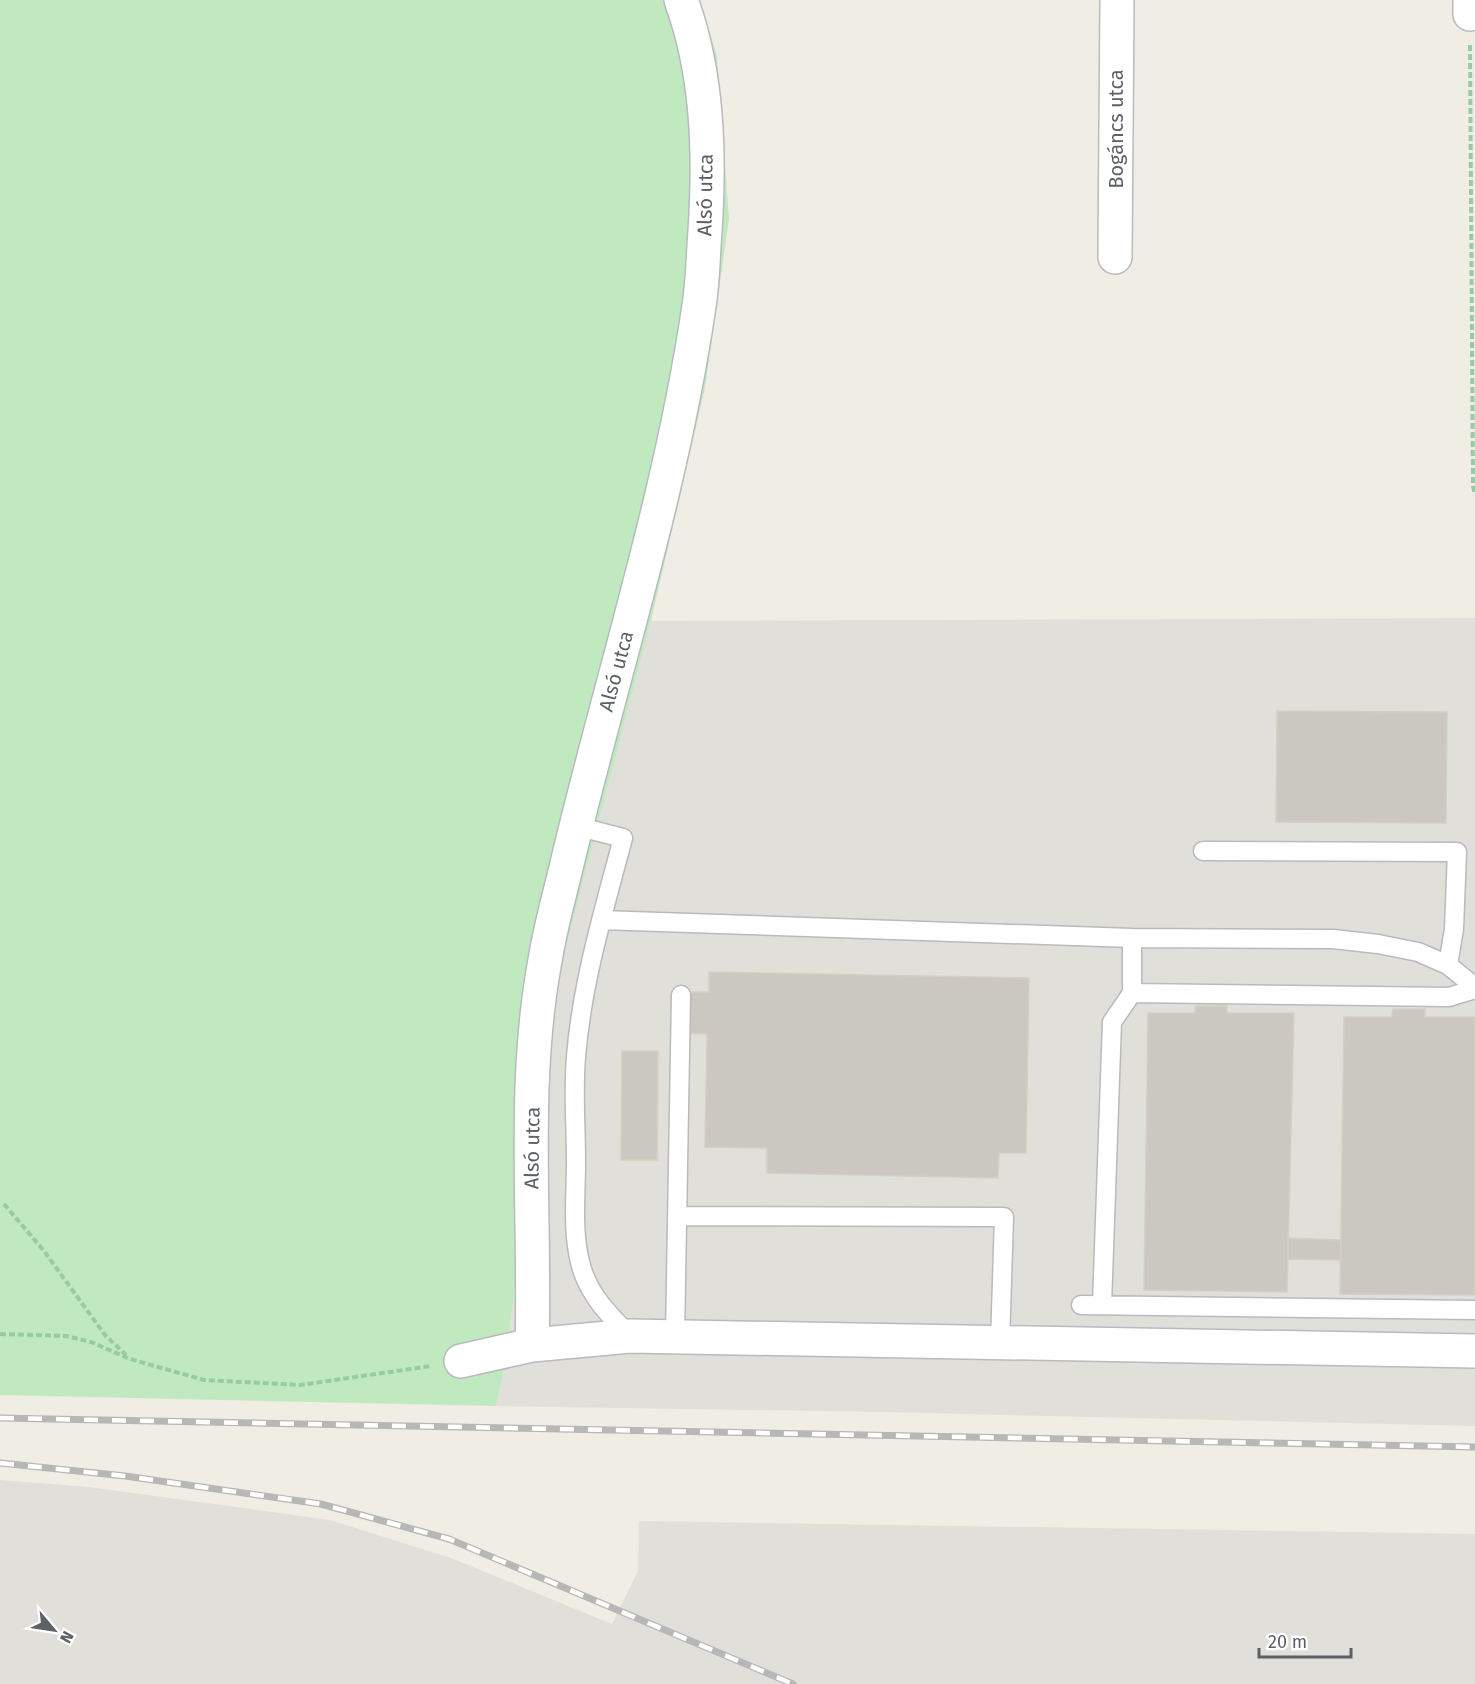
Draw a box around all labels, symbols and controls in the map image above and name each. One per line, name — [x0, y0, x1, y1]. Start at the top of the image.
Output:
street label: Bogáncs utca — [1104, 69, 1128, 189]
street label: Alsó utca — [692, 154, 718, 236]
street label: Alsó utca — [594, 628, 638, 714]
street label: Alsó utca — [519, 1107, 545, 1189]
north arrow — [24, 1600, 84, 1660]
scale bar — [1259, 1621, 1350, 1659]
text: N — [56, 1628, 78, 1646]
text: 20 m — [1268, 1631, 1307, 1653]

